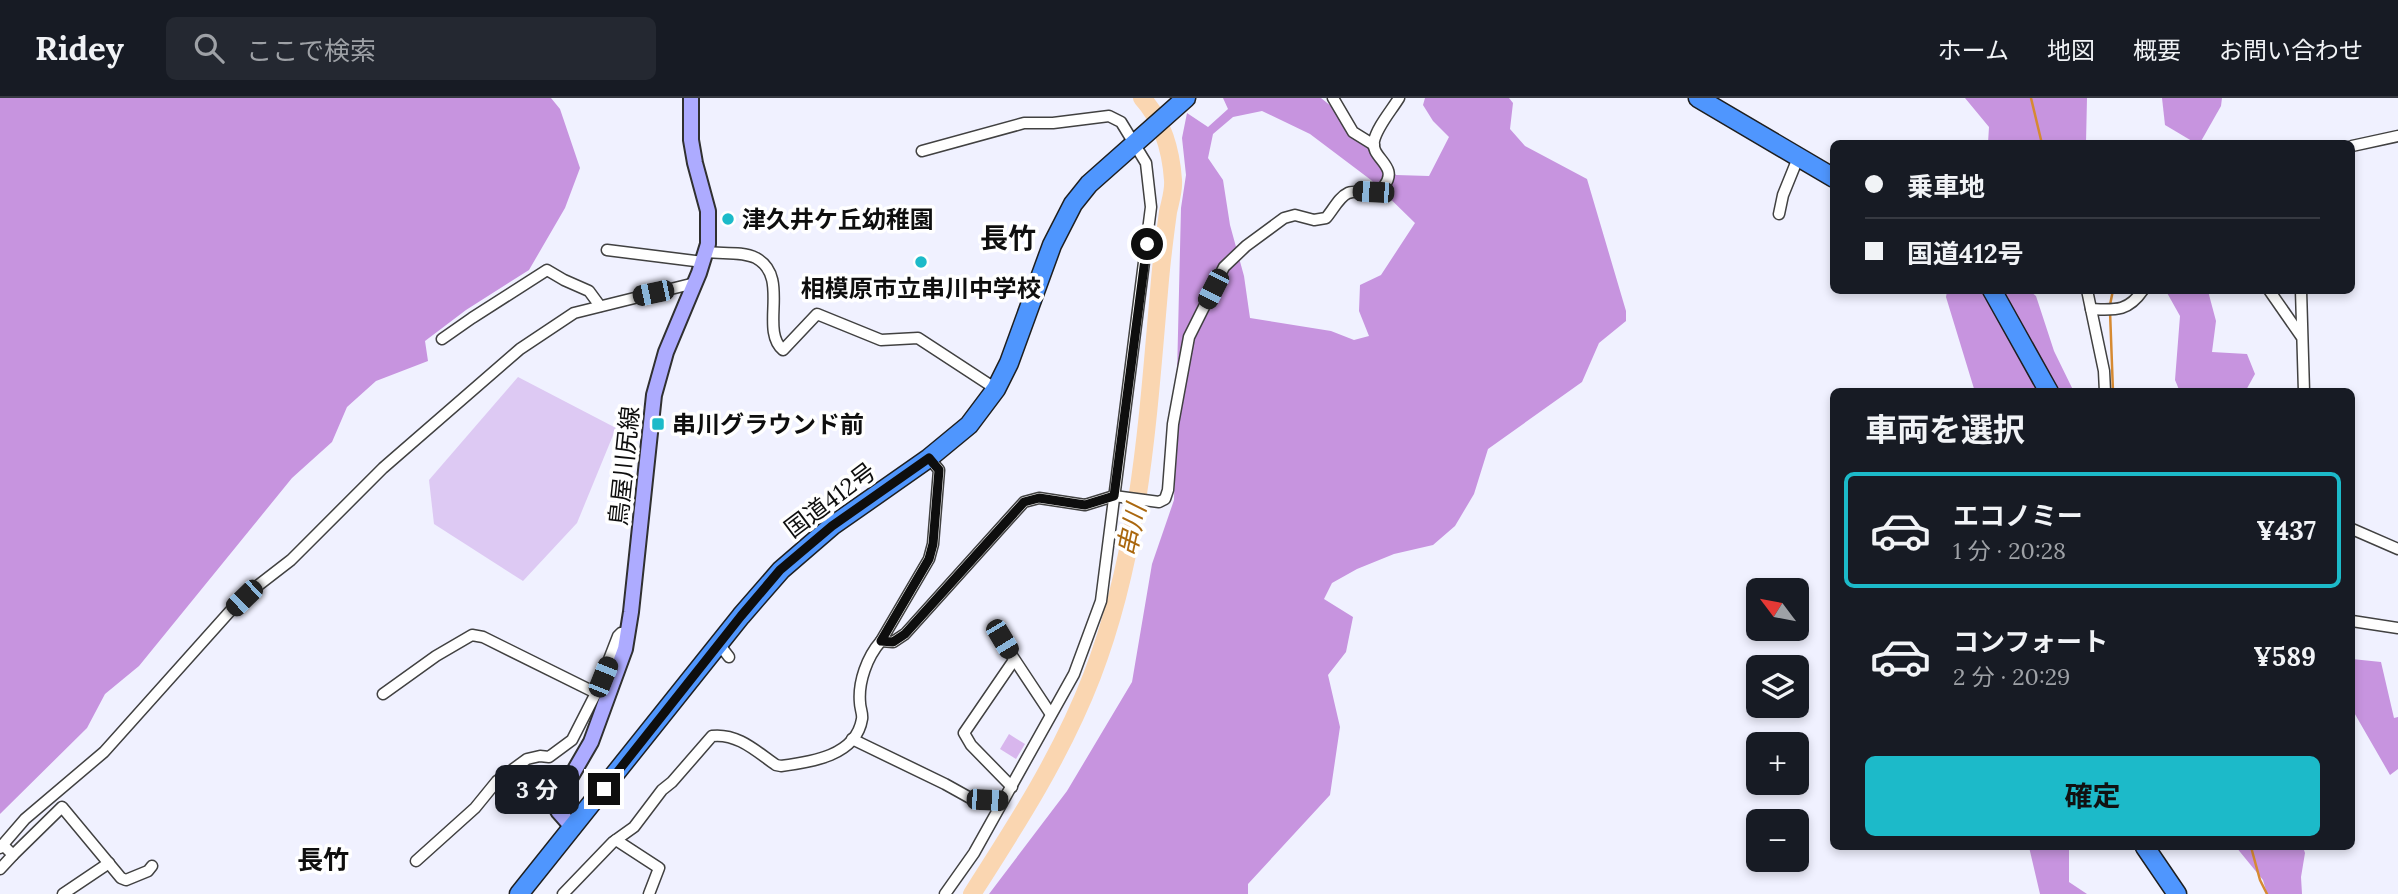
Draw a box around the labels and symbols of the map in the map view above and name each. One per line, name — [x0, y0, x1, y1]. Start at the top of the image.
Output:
car — [1352, 180, 1395, 204]
place label: 津久井ケ丘幼稚園 — [742, 204, 934, 235]
marker: 津久井ケ丘幼稚園 — [720, 211, 736, 227]
district label: 長竹 — [980, 220, 1036, 256]
route start — [1131, 228, 1163, 260]
marker: 相模原市立串川中学校 — [913, 254, 929, 270]
car — [1195, 266, 1232, 312]
place label: 相模原市立串川中学校 — [801, 273, 1041, 304]
car — [631, 278, 676, 308]
street label: 鳥屋川尻線 — [602, 405, 646, 527]
place label: 串川グラウンド前 — [672, 409, 864, 440]
marker: 串川グラウンド前 — [650, 416, 666, 432]
street label: 国道412号 — [778, 456, 882, 544]
water label: 串川 — [1109, 498, 1153, 559]
car — [222, 576, 267, 620]
north arrow — [1746, 578, 1810, 640]
car — [983, 616, 1022, 662]
car — [586, 654, 621, 700]
callout: 3 分 — [496, 764, 580, 814]
route end — [588, 773, 620, 805]
car — [966, 788, 1009, 812]
district label: 長竹 — [297, 843, 349, 876]

